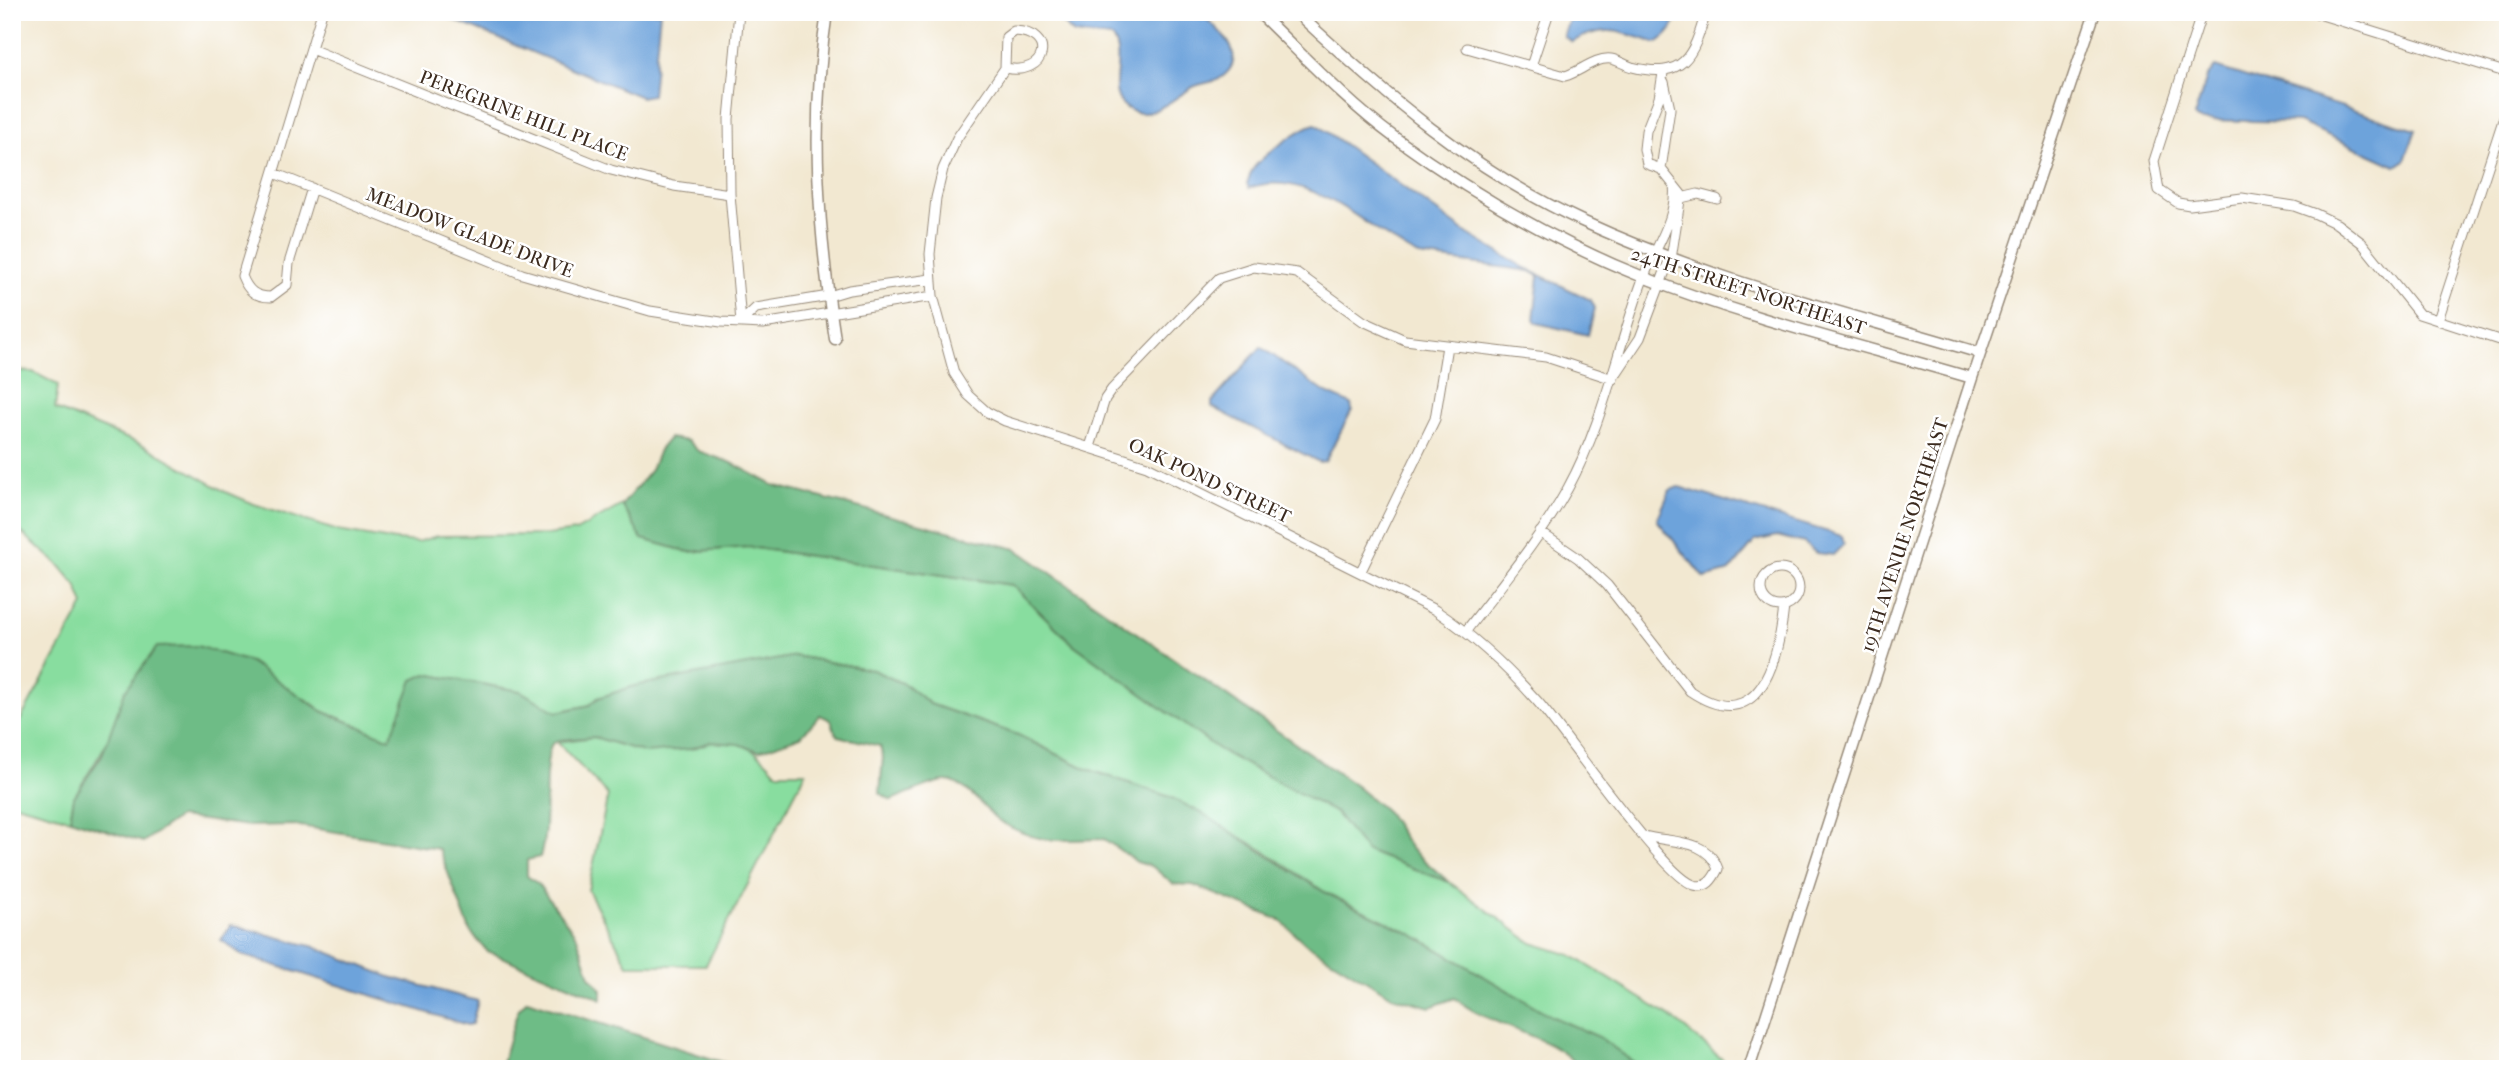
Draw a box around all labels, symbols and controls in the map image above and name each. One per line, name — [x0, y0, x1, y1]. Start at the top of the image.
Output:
street label: PEREGRINE HILL PLACE — [416, 66, 631, 166]
street label: MEADOW GLADE DRIVE — [363, 183, 577, 283]
street label: 24TH STREET NORTHEAST — [1628, 242, 1869, 339]
street label: 19TH AVENUE NORTHEAST — [1857, 415, 1953, 655]
street label: OAK POND STREET — [1125, 434, 1294, 528]

